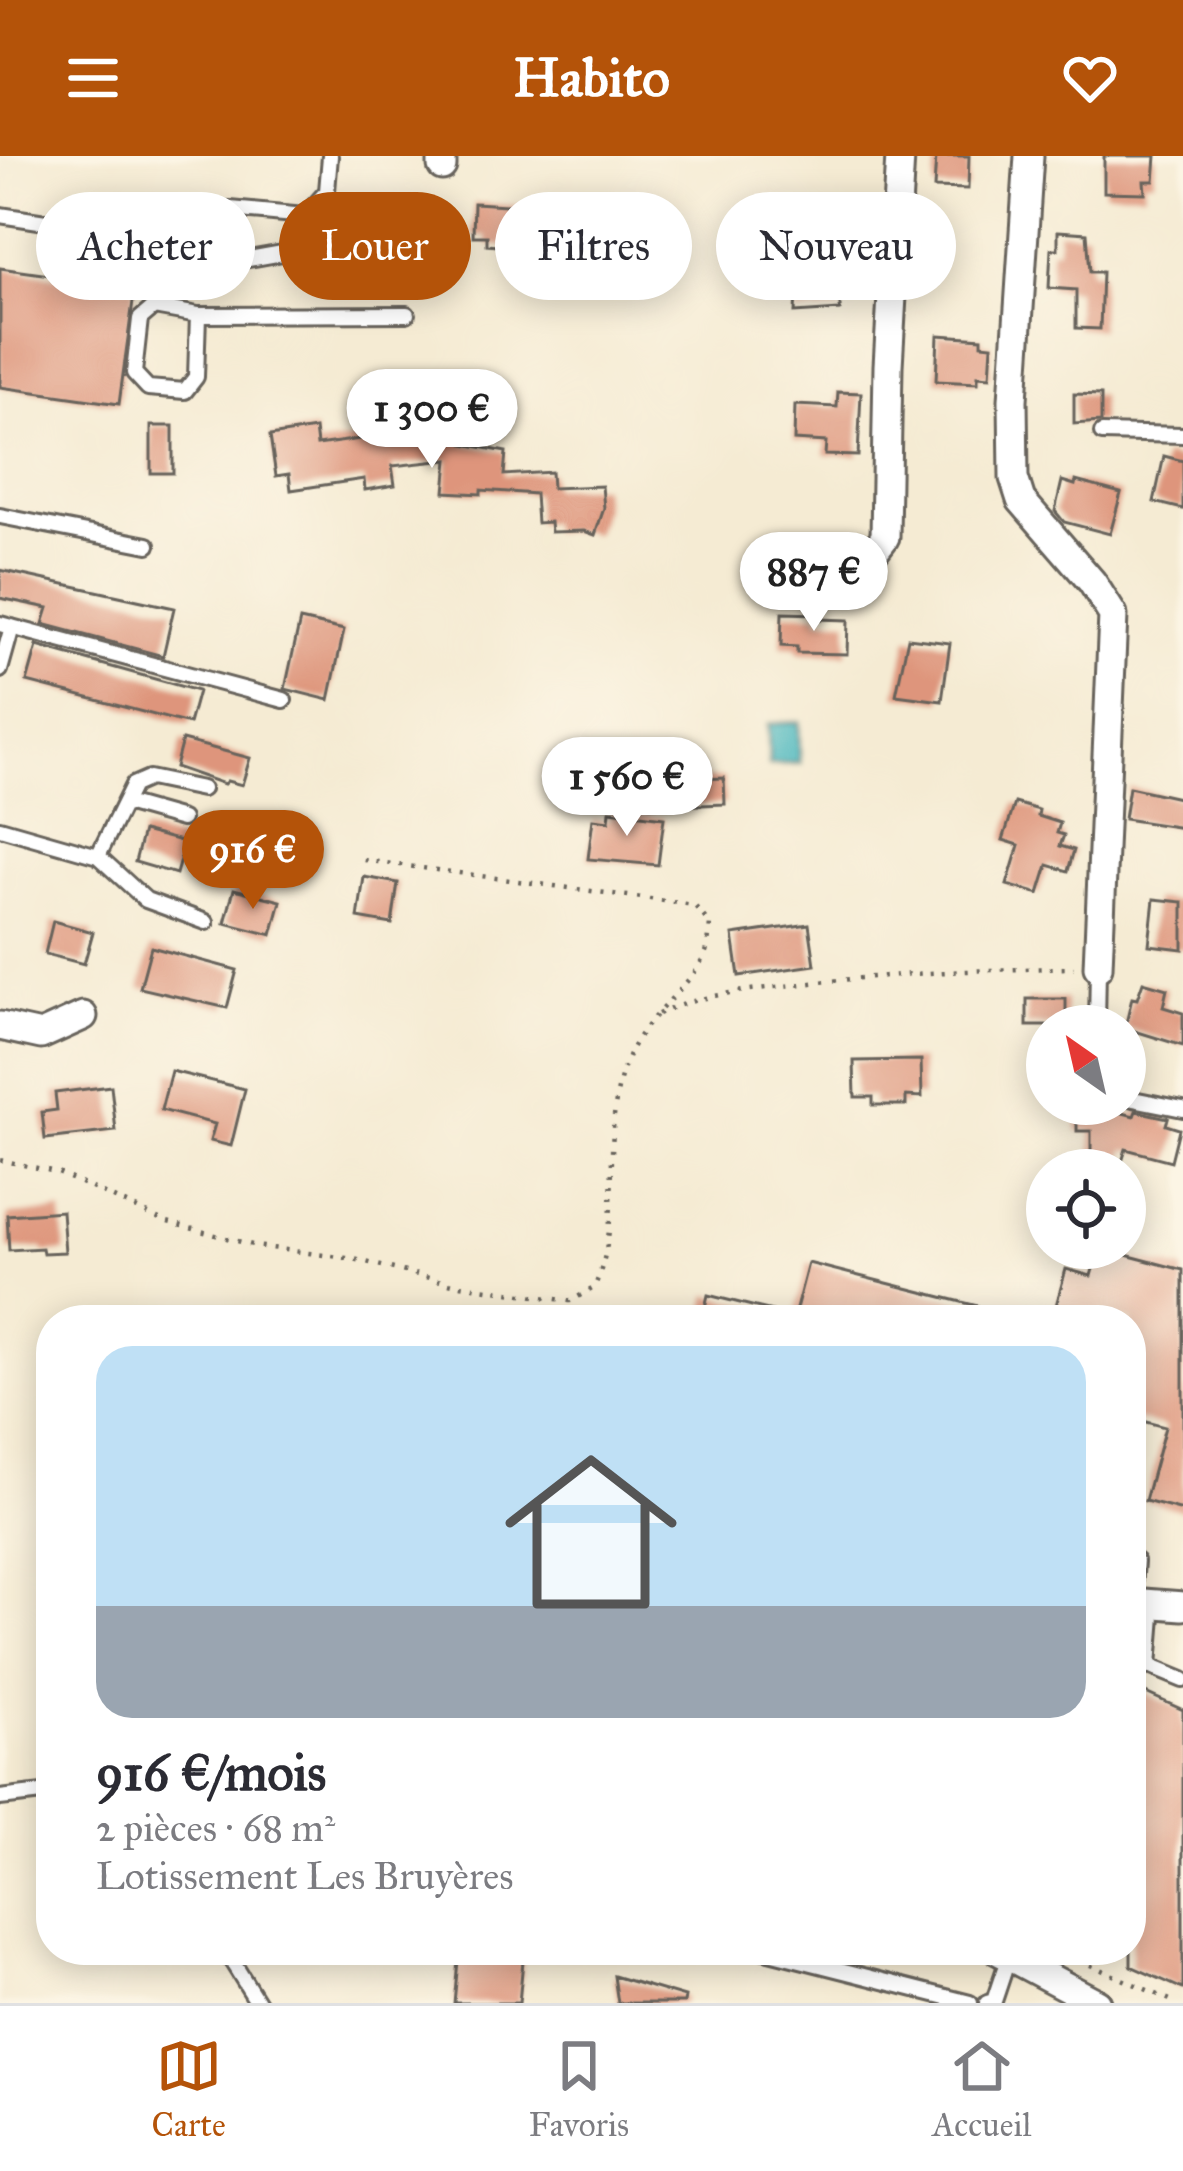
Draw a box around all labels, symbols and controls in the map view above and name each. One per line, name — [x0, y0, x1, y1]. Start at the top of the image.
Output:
icon: menu — [60, 45, 126, 111]
text: Habito — [513, 45, 670, 111]
icon: heart — [1057, 45, 1123, 111]
chip: Acheter — [36, 192, 255, 300]
chip: Louer — [279, 192, 471, 300]
chip: Filtres — [495, 192, 692, 300]
chip: Nouveau — [716, 192, 956, 300]
pin: 1 300 € — [321, 369, 543, 471]
text: 1 300 € — [374, 384, 490, 432]
pin: 887 € — [730, 532, 898, 634]
text: 887 € — [767, 547, 861, 595]
pin: 1 560 € — [516, 737, 738, 839]
text: 1 560 € — [569, 752, 685, 800]
pin: 916 € — [169, 810, 337, 912]
text: 916 € — [209, 825, 297, 873]
north arrow — [1026, 1005, 1146, 1125]
map controls — [1026, 1005, 1146, 1269]
button: locate — [1026, 1149, 1146, 1269]
icon: home — [483, 1424, 699, 1640]
text: 916 €/mois — [96, 1742, 326, 1804]
text: 2 pièces · 68 m² — [96, 1804, 335, 1852]
text: Lotissement Les Bruyères — [96, 1852, 514, 1900]
tab: Carte — [152, 2033, 226, 2145]
tab: Favoris — [529, 2033, 629, 2145]
tab: Accueil — [932, 2033, 1031, 2145]

